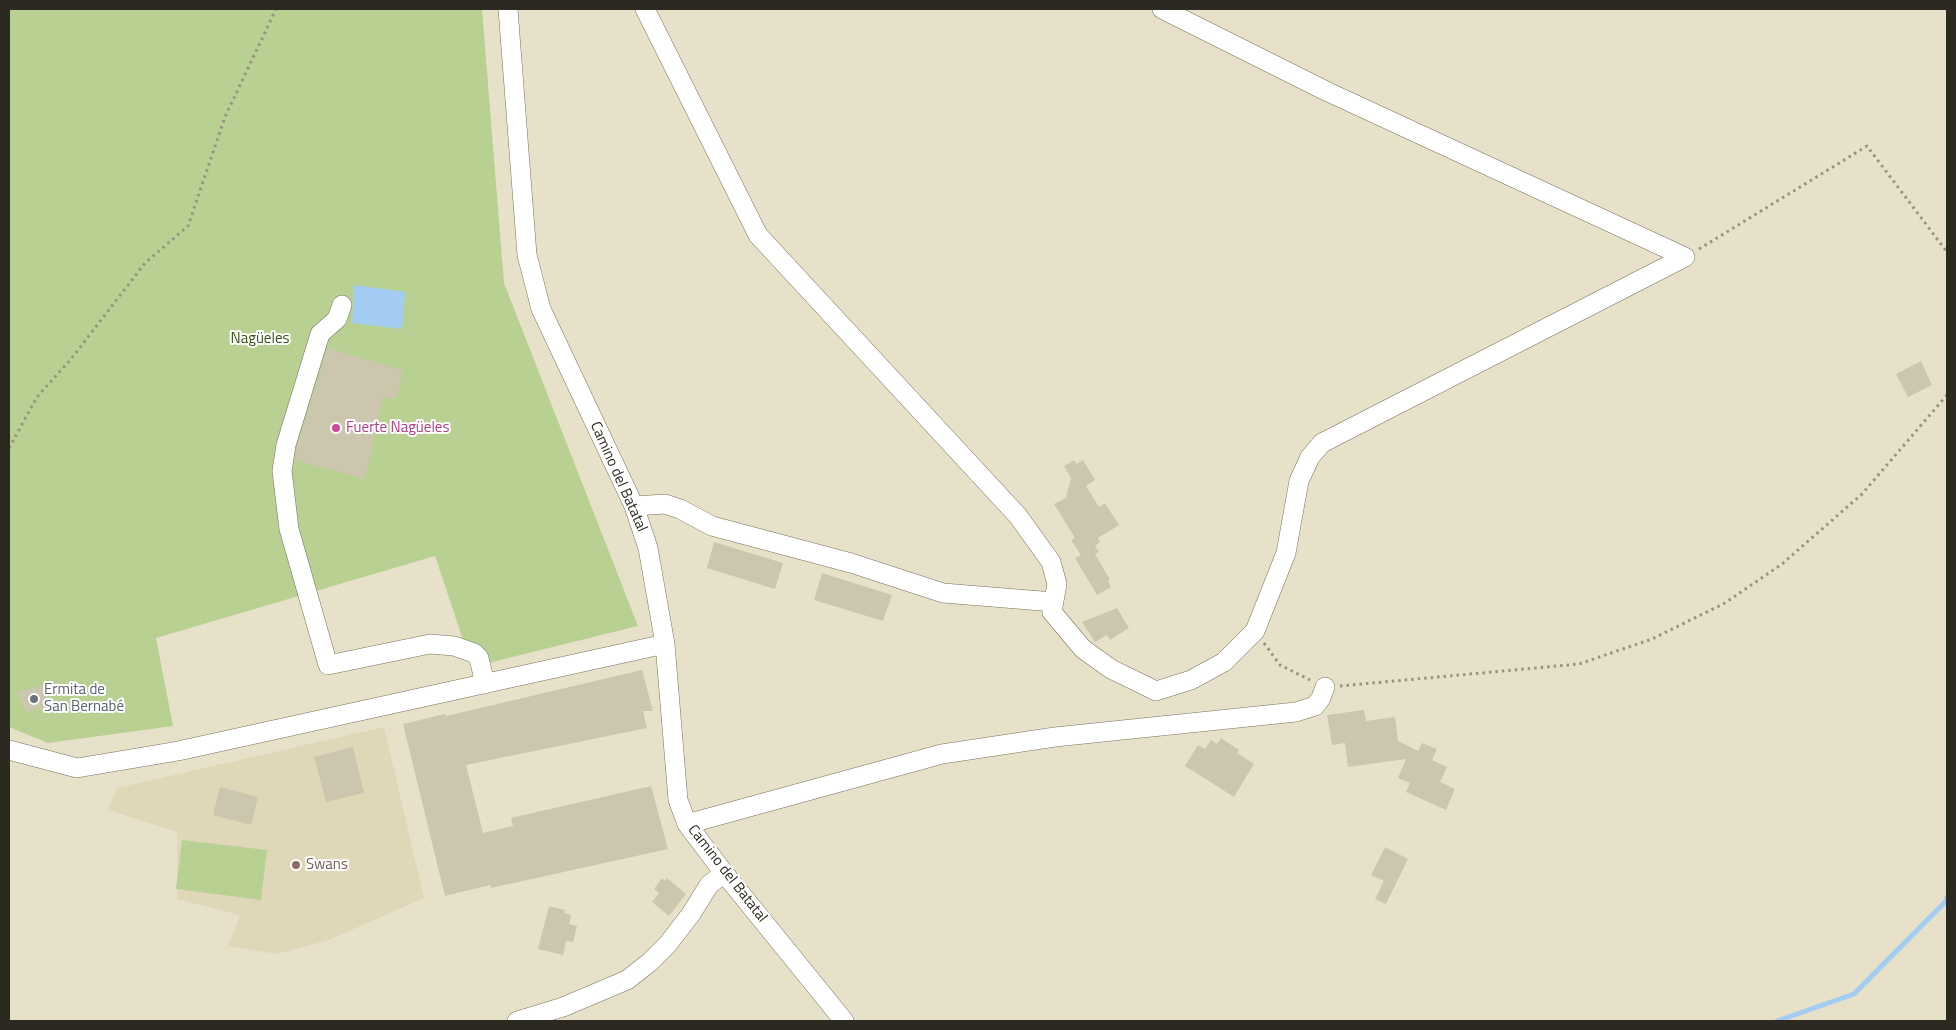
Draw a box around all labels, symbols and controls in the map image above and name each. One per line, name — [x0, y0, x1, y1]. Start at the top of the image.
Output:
park label: Nagüeles — [231, 330, 289, 348]
place label: Fuerte Nagüeles — [346, 419, 449, 437]
street label: Camino del Batatal — [586, 419, 650, 535]
marker: Fuerte Nagüeles — [330, 422, 342, 434]
place label: Ermita de San Bernabé — [44, 681, 124, 716]
marker: Ermita de San Bernabé — [28, 693, 40, 705]
street label: Camino del Batatal — [683, 822, 771, 926]
place label: Swans — [306, 856, 348, 874]
marker: Swans — [290, 859, 302, 871]

